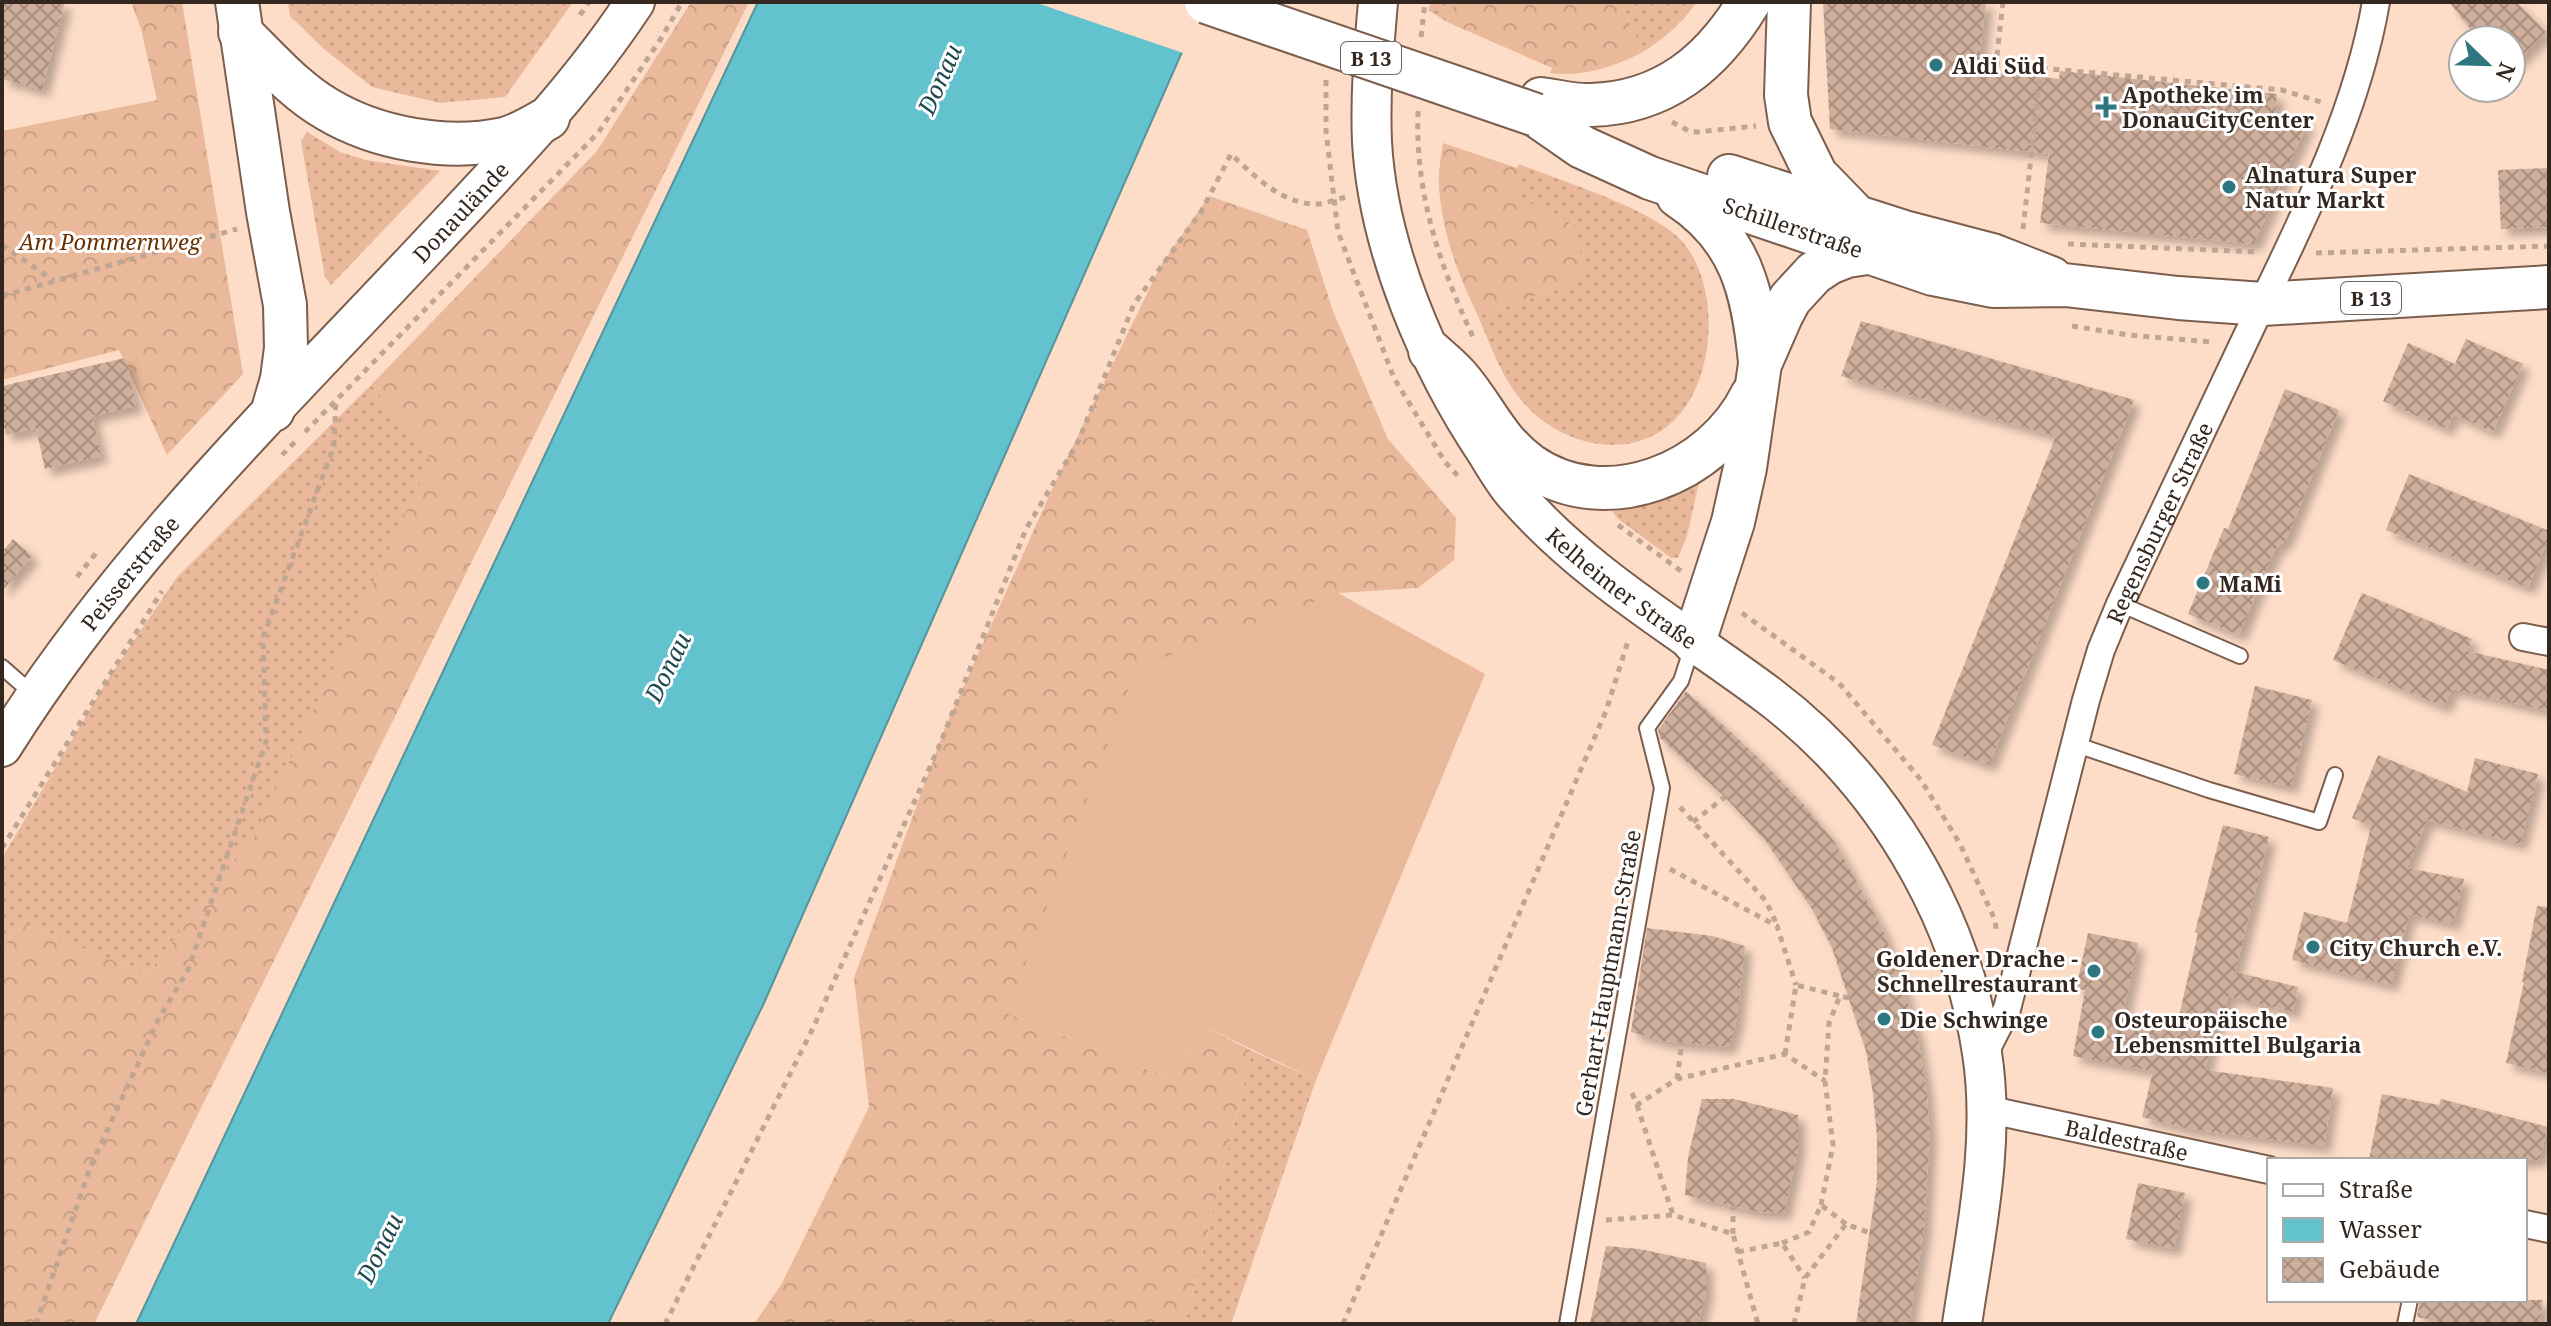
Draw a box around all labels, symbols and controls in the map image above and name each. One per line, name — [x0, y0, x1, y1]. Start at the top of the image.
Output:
north arrow — [2447, 24, 2527, 104]
water label: Donau — [909, 39, 969, 120]
road number: B 13 — [1341, 42, 1401, 74]
place label: Aldi Süd — [1952, 50, 2046, 80]
marker: Aldi Süd — [1927, 56, 1945, 74]
text: N — [2489, 58, 2524, 86]
place label: Apotheke im DonauCityCenter — [2122, 79, 2315, 134]
marker: Apotheke im DonauCityCenter — [2097, 98, 2115, 116]
street label: Donaulände — [406, 155, 515, 269]
place label: Alnatura Super Natur Markt — [2245, 159, 2417, 214]
marker: Alnatura Super Natur Markt — [2220, 178, 2238, 196]
street label: Schillerstraße — [1719, 189, 1867, 264]
park label: Am Pommernweg — [17, 226, 203, 256]
road number: B 13 — [2341, 282, 2401, 314]
street label: Regensburger Straße — [2099, 417, 2219, 628]
street label: Peisserstraße — [73, 509, 185, 636]
street label: Kelheimer Straße — [1540, 520, 1704, 655]
place label: MaMi — [2219, 568, 2282, 598]
marker: MaMi — [2194, 574, 2212, 592]
water label: Donau — [636, 627, 698, 708]
street label: Gerhart-Hauptmann-Straße — [1567, 827, 1647, 1119]
place label: City Church e.V. — [2329, 932, 2502, 962]
marker: City Church e.V. — [2304, 938, 2322, 956]
place label: Goldener Drache - Schnellrestaurant — [1876, 943, 2078, 998]
marker: Goldener Drache - Schnellrestaurant — [2085, 962, 2103, 980]
place label: Die Schwinge — [1900, 1004, 2048, 1034]
place label: Osteuropäische Lebensmittel Bulgaria — [2114, 1004, 2362, 1059]
marker: Die Schwinge — [1875, 1010, 1893, 1028]
marker: Osteuropäische Lebensmittel Bulgaria — [2089, 1023, 2107, 1041]
street label: Baldestraße — [2063, 1112, 2191, 1167]
legend — [2267, 1158, 2527, 1302]
text: Straße — [2339, 1172, 2413, 1205]
water label: Donau — [348, 1208, 410, 1289]
text: Wasser — [2339, 1212, 2422, 1245]
text: Gebäude — [2339, 1252, 2440, 1285]

